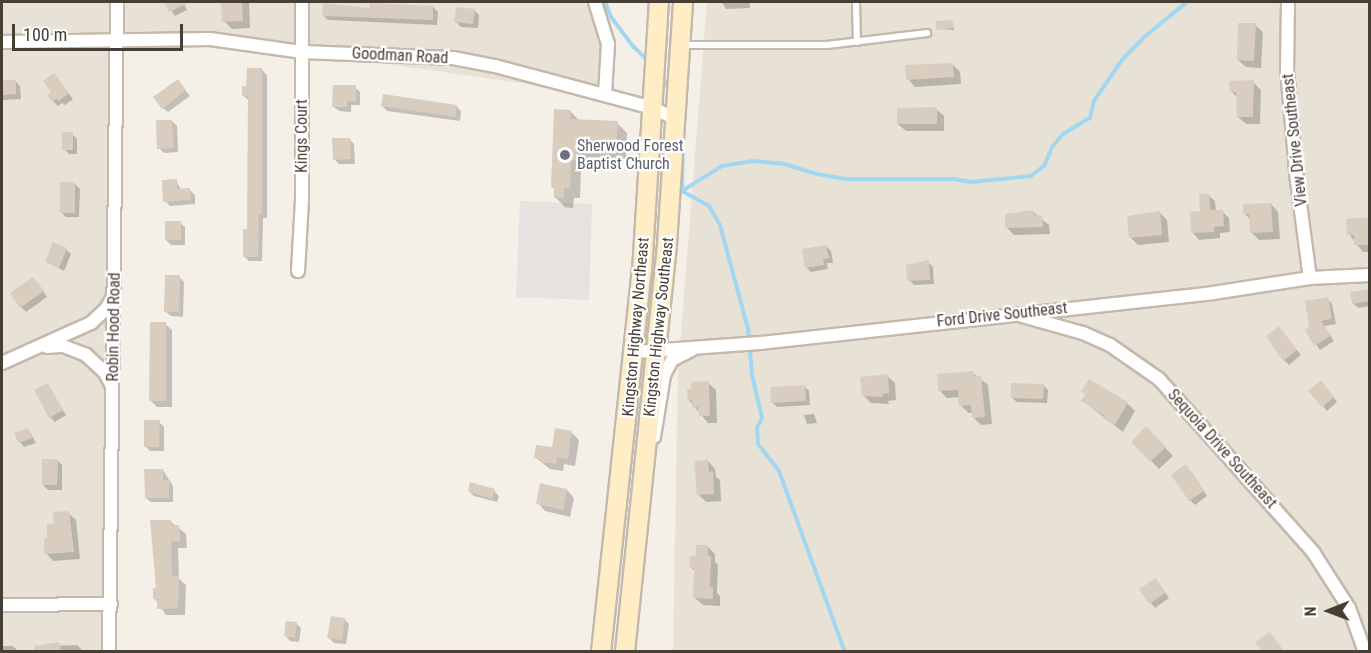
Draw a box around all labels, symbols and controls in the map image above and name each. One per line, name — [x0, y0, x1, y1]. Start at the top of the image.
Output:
scale bar — [15, 12, 186, 50]
text: 100 m — [23, 24, 67, 45]
street label: Goodman Road — [351, 44, 449, 68]
street label: View Drive Southeast — [1278, 73, 1312, 207]
street label: Kings Court — [292, 99, 312, 173]
place label: Sherwood Forest Baptist Church — [577, 136, 683, 174]
marker: Sherwood Forest Baptist Church — [558, 148, 572, 162]
street label: Kingston Highway Southeast — [640, 236, 678, 418]
street label: Kingston Highway Northeast — [619, 237, 653, 417]
street label: Robin Hood Road — [103, 272, 125, 382]
street label: Ford Drive Southeast — [936, 299, 1068, 331]
street label: Sequoia Drive Southeast — [1163, 385, 1281, 513]
north arrow — [1299, 581, 1359, 641]
text: N — [1301, 606, 1320, 616]

